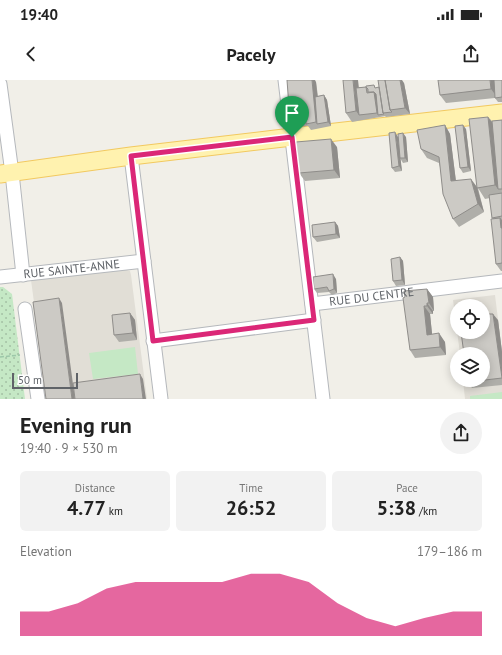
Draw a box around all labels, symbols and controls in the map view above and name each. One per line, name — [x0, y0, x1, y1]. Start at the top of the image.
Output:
text: 19:40 — [20, 5, 58, 24]
icon: back — [20, 43, 42, 65]
text: Pacely — [226, 43, 276, 66]
icon: share — [460, 43, 482, 65]
pin — [275, 96, 309, 137]
icon: arrive — [281, 102, 303, 124]
street label: RUE SAINTE-ANNE — [23, 256, 120, 281]
street label: RUE DU CENTRE — [328, 284, 415, 309]
map controls — [450, 299, 490, 387]
button: locate — [450, 299, 490, 339]
button: layers — [450, 347, 490, 387]
scale bar — [12, 371, 78, 390]
text: 50 m — [18, 373, 42, 387]
text: Evening run — [20, 411, 132, 439]
button: share — [440, 412, 482, 454]
text: 19:40 · 9 × 530 m — [20, 440, 117, 457]
text: Distance — [75, 481, 115, 495]
text: Time — [239, 481, 263, 495]
text: Pace — [396, 481, 418, 495]
text: 4.77 — [67, 495, 106, 521]
text: 26:52 — [226, 495, 276, 521]
text: 5:38 — [377, 495, 416, 521]
text: km — [106, 504, 123, 518]
text: /km — [416, 504, 437, 518]
text: Elevation — [20, 543, 72, 560]
text: 179–186 m — [417, 543, 482, 560]

